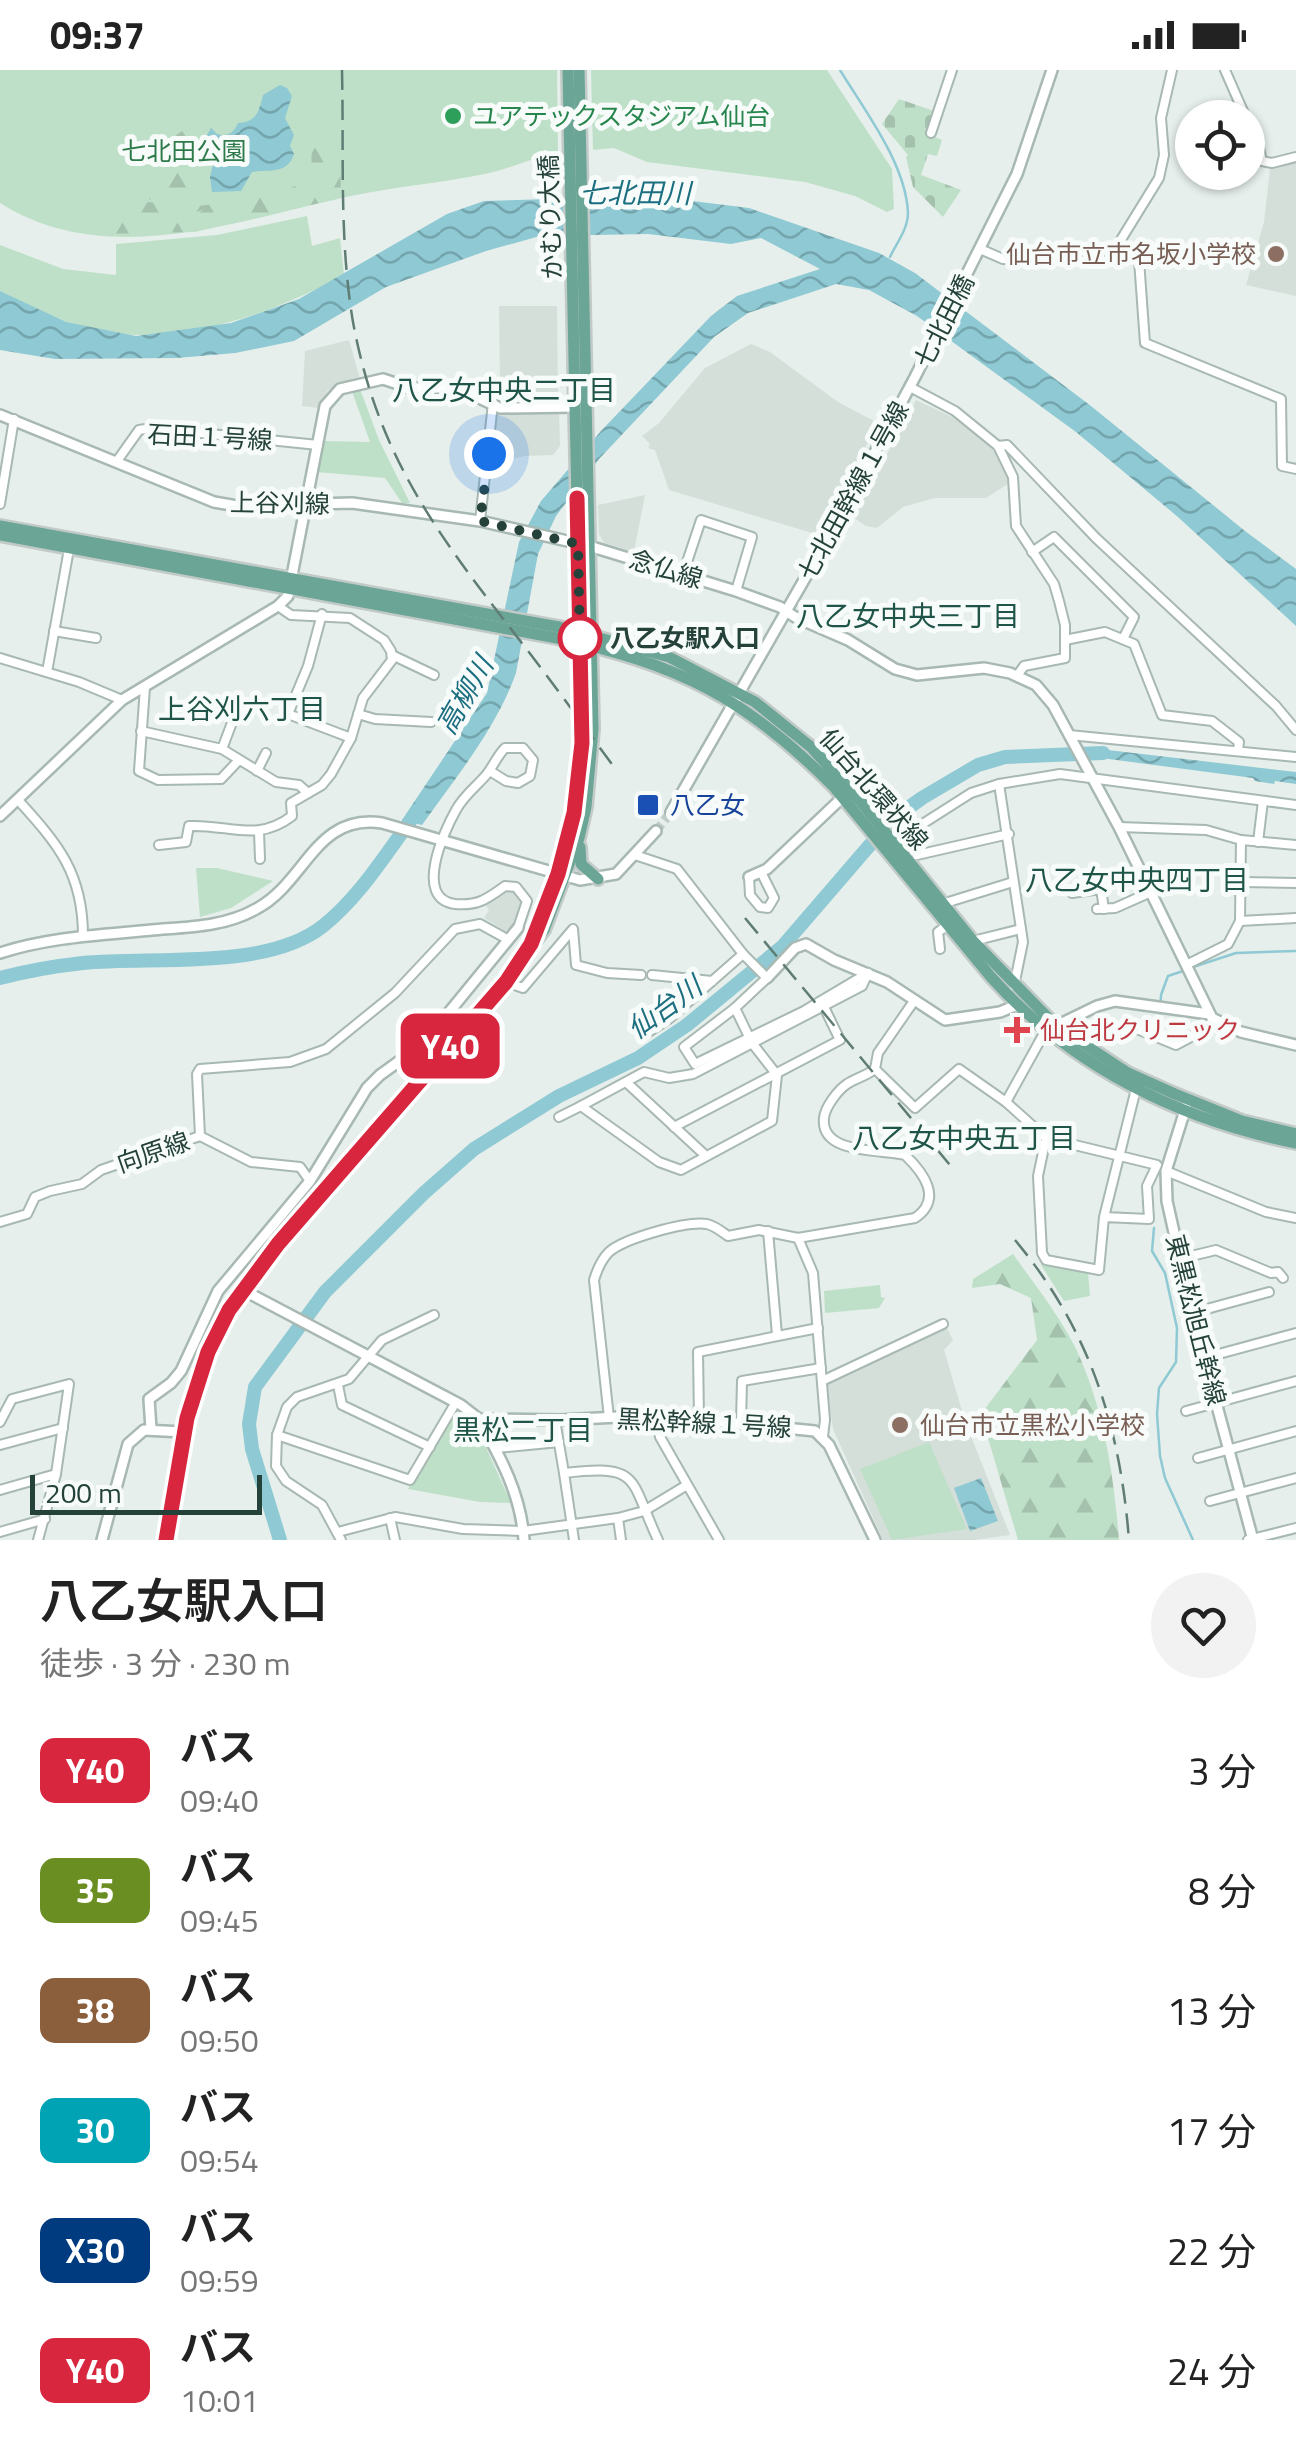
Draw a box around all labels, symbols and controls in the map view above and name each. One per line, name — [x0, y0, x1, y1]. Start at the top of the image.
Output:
text: 09:37 — [50, 6, 145, 64]
place label: ユアテックスタジアム仙台 — [473, 97, 771, 135]
map controls — [1175, 100, 1265, 190]
button: locate — [1175, 100, 1265, 190]
marker: ユアテックスタジアム仙台 — [442, 105, 464, 127]
park label: 七北田公園 — [121, 132, 247, 170]
street label: かむり大橋 — [529, 154, 571, 280]
water label: 七北田川 — [579, 171, 694, 214]
place label: 仙台市立市名坂小学校 — [1006, 235, 1256, 273]
marker: 仙台市立市名坂小学校 — [1265, 243, 1287, 265]
street label: 七北田橋 — [904, 268, 984, 374]
district label: 八乙女中央二丁目 — [392, 368, 616, 411]
street label: 七北田幹線１号線 — [788, 394, 918, 588]
street label: 石田１号線 — [147, 415, 273, 459]
your location — [464, 429, 514, 479]
street label: 上谷刈線 — [230, 483, 330, 523]
street label: 念仏線 — [625, 540, 707, 598]
district label: 八乙女中央三丁目 — [796, 594, 1020, 637]
marker: 八乙女駅入口 — [559, 617, 601, 659]
place label: 八乙女駅入口 — [610, 619, 760, 657]
water label: 高柳川 — [424, 645, 505, 742]
district label: 上谷刈六丁目 — [158, 687, 326, 730]
street label: 仙台北環状線 — [810, 720, 938, 858]
place label: 八乙女 — [670, 786, 745, 824]
marker: 八乙女 — [635, 792, 661, 818]
district label: 八乙女中央四丁目 — [1025, 858, 1249, 901]
water label: 仙台川 — [617, 963, 713, 1049]
place label: 仙台北クリニック — [1040, 1011, 1240, 1049]
line badge: Y40 — [392, 1014, 508, 1078]
marker: 仙台北クリニック — [1004, 1017, 1030, 1043]
text: Y40 — [421, 1019, 479, 1073]
district label: 八乙女中央五丁目 — [852, 1116, 1076, 1159]
street label: 向原線 — [111, 1122, 195, 1182]
street label: 東黒松旭丘幹線 — [1156, 1230, 1236, 1410]
street label: 黒松幹線１号線 — [616, 1399, 792, 1447]
place label: 仙台市立黒松小学校 — [920, 1406, 1145, 1444]
district label: 黒松二丁目 — [453, 1408, 593, 1451]
marker: 仙台市立黒松小学校 — [889, 1414, 911, 1436]
scale bar — [30, 1470, 262, 1514]
text: 200 m — [45, 1471, 122, 1514]
text: 八乙女駅入口 — [40, 1564, 328, 1637]
button: heart — [1151, 1573, 1256, 1678]
text: 徒歩 · 3 分 · 230 m — [40, 1639, 291, 1687]
text: バス — [180, 1718, 256, 1776]
text: 3 分 — [1188, 1742, 1256, 1800]
text: Y40 — [66, 1743, 124, 1797]
text: 09:40 — [180, 1776, 259, 1824]
text: バス — [180, 1838, 256, 1896]
text: 8 分 — [1188, 1862, 1256, 1920]
text: 35 — [75, 1863, 115, 1917]
text: 09:45 — [180, 1896, 259, 1944]
text: バス — [180, 1958, 256, 2016]
text: 13 分 — [1167, 1982, 1256, 2040]
text: 38 — [75, 1983, 115, 2037]
text: 09:50 — [180, 2016, 259, 2064]
text: バス — [180, 2078, 256, 2136]
text: 17 分 — [1167, 2102, 1256, 2160]
text: 30 — [75, 2103, 115, 2157]
text: 09:54 — [180, 2136, 259, 2184]
text: バス — [180, 2198, 256, 2256]
text: 22 分 — [1167, 2222, 1256, 2280]
text: X30 — [65, 2223, 125, 2277]
text: 09:59 — [180, 2256, 259, 2304]
text: バス — [180, 2318, 256, 2376]
text: 24 分 — [1167, 2342, 1256, 2400]
text: Y40 — [66, 2343, 124, 2397]
text: 10:01 — [180, 2376, 259, 2424]

